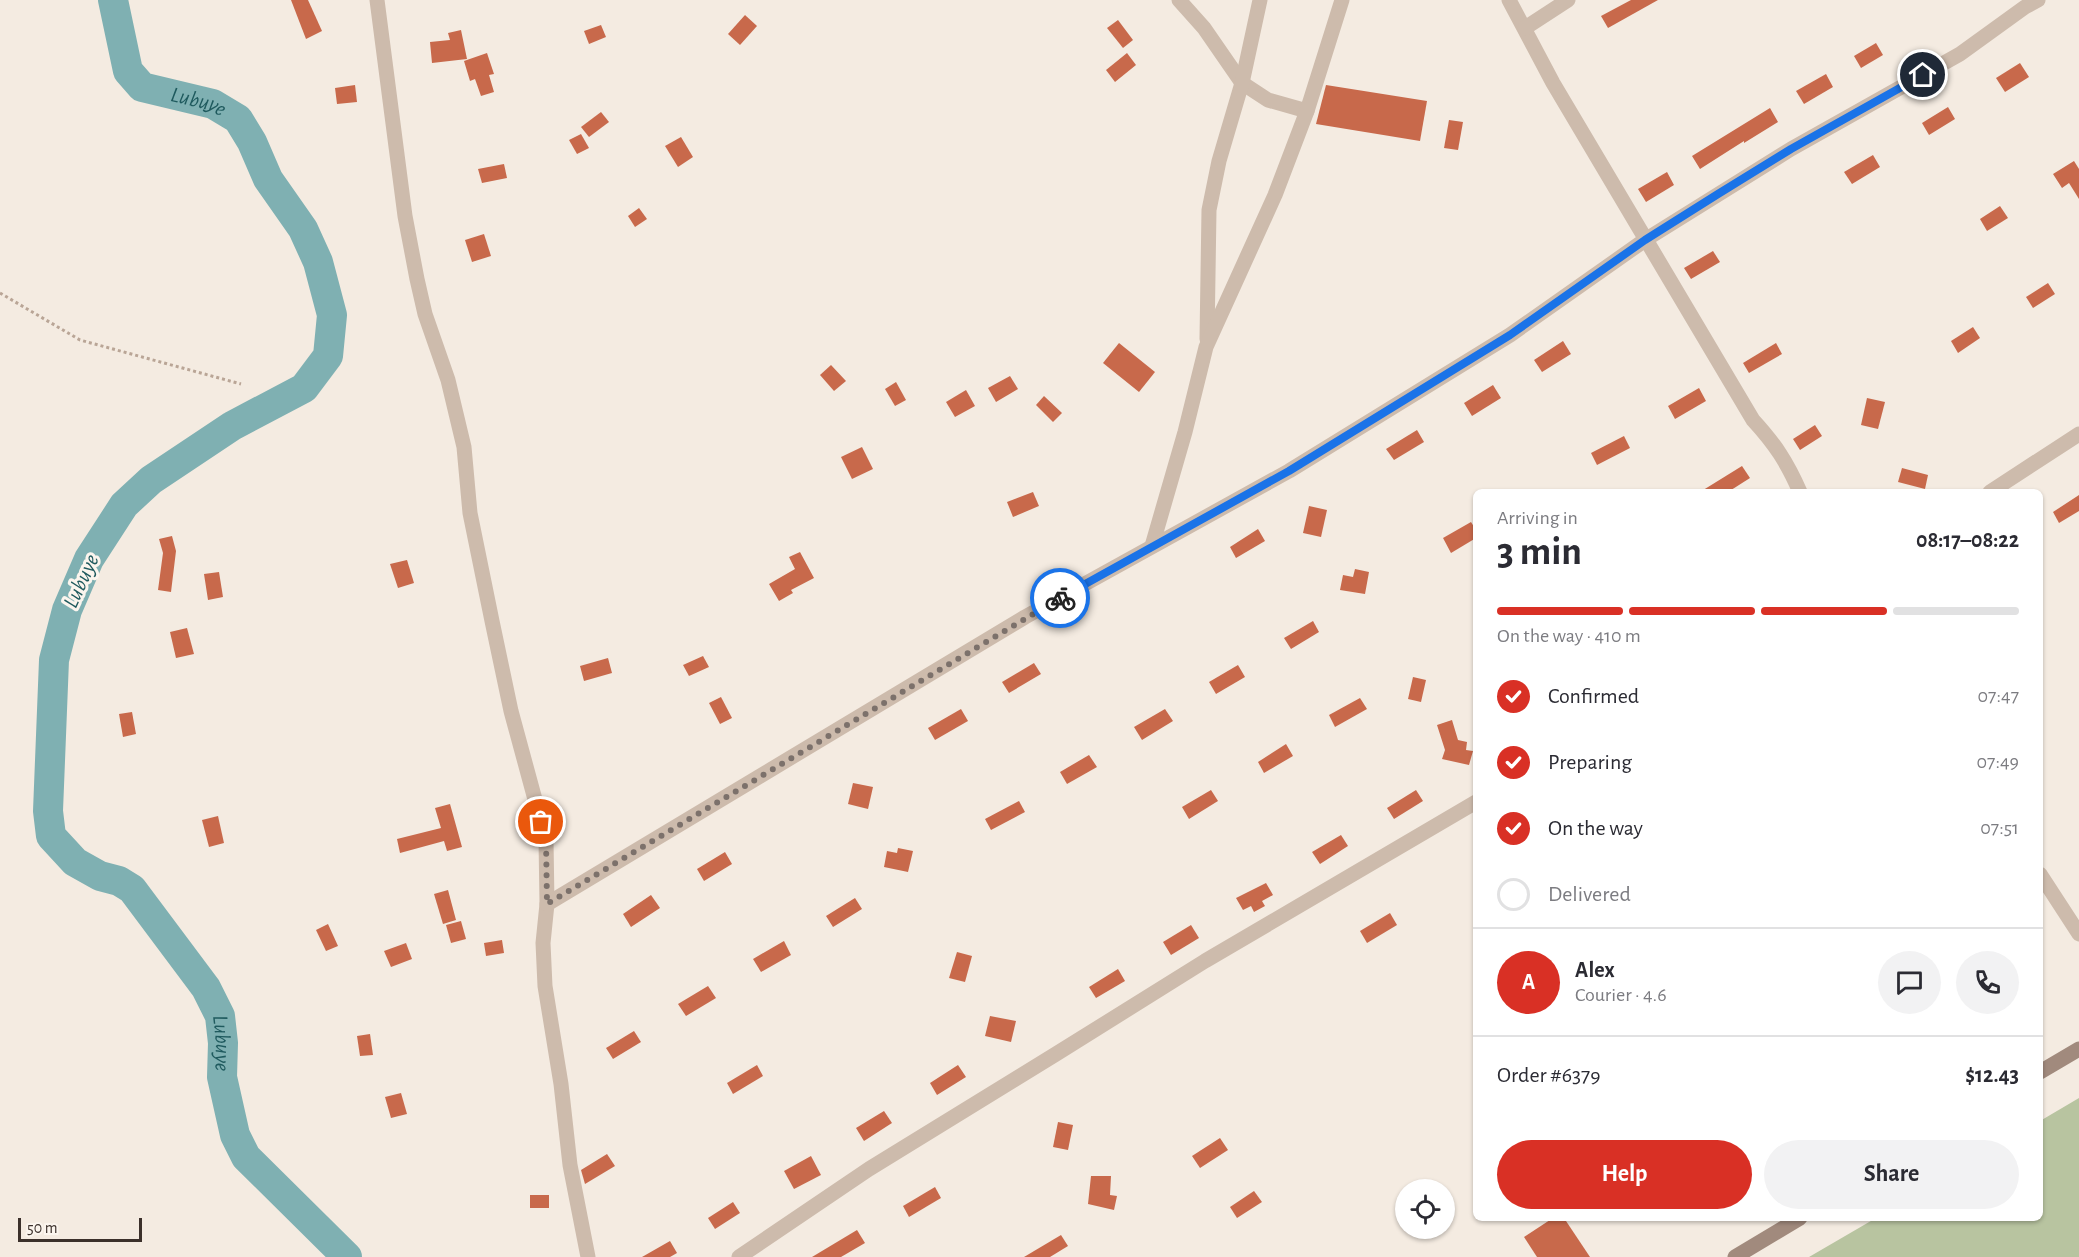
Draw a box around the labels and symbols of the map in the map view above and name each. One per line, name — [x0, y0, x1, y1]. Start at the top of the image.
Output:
pin — [1897, 49, 1948, 100]
water label: Lubuye — [169, 83, 230, 120]
water label: Lubuye — [59, 551, 103, 611]
courier — [1030, 568, 1090, 628]
pin — [515, 796, 566, 847]
water label: Lubuye — [209, 1014, 234, 1072]
scale bar — [18, 1215, 142, 1242]

